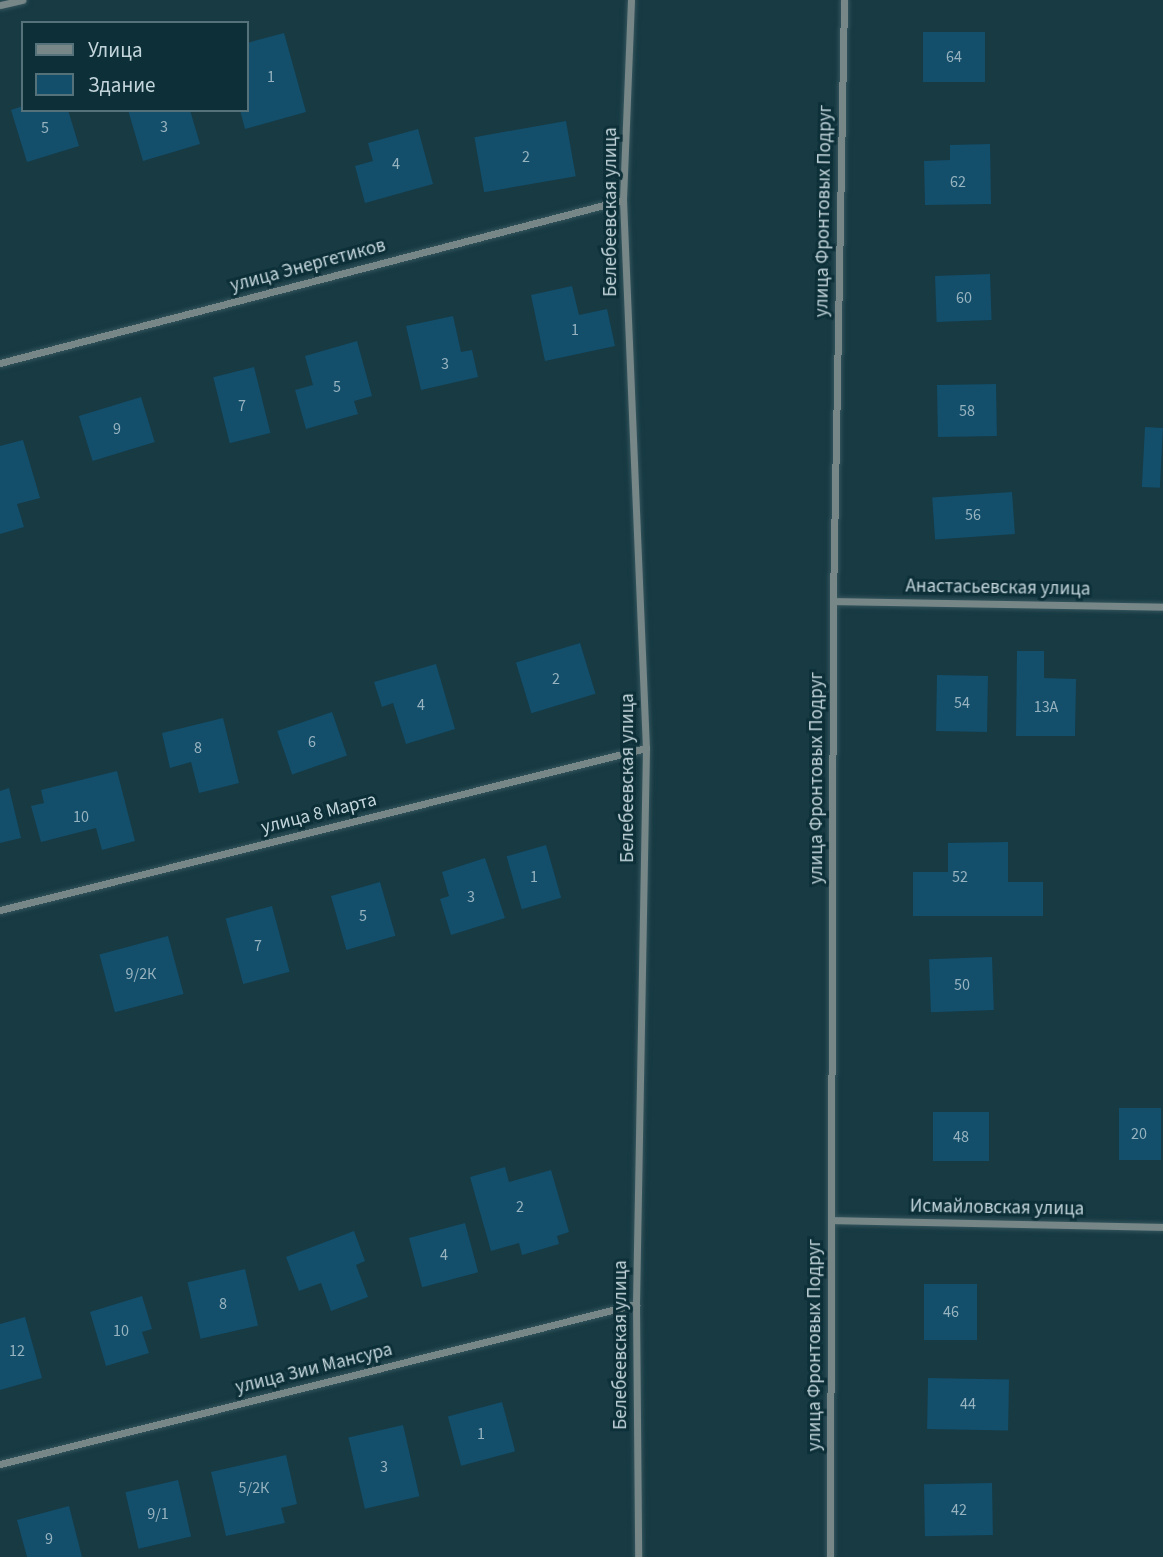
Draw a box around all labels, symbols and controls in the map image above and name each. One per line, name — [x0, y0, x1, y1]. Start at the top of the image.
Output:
legend — [21, 21, 248, 112]
text: Улица — [88, 35, 143, 65]
house number: 64 — [946, 47, 962, 67]
house number: 1 — [267, 67, 275, 87]
text: Здание — [88, 70, 156, 100]
street label: улица Фронтовых Подруг — [811, 105, 837, 317]
house number: 3 — [160, 117, 168, 137]
house number: 5 — [41, 118, 49, 138]
street label: Белебеевская улица — [600, 127, 622, 297]
house number: 2 — [522, 147, 530, 167]
house number: 4 — [392, 154, 400, 174]
house number: 62 — [950, 172, 966, 192]
street label: улица Энергетиков — [228, 234, 388, 298]
house number: 60 — [956, 288, 972, 308]
house number: 1 — [571, 320, 579, 340]
house number: 3 — [441, 354, 449, 374]
house number: 5 — [333, 377, 341, 397]
house number: 7 — [238, 396, 246, 416]
house number: 58 — [959, 401, 975, 421]
house number: 9 — [113, 419, 121, 439]
house number: 56 — [965, 505, 981, 525]
street label: Анастасьевская улица — [905, 575, 1091, 601]
house number: 2 — [552, 669, 560, 689]
street label: улица Фронтовых Подруг — [806, 672, 828, 884]
street label: Белебеевская улица — [617, 693, 639, 863]
house number: 54 — [954, 693, 970, 713]
house number: 4 — [417, 695, 425, 715]
house number: 13А — [1034, 697, 1058, 717]
house number: 6 — [308, 732, 316, 752]
house number: 8 — [194, 738, 202, 758]
street label: улица 8 Марта — [259, 789, 379, 839]
house number: 10 — [73, 807, 89, 827]
house number: 1 — [530, 867, 538, 887]
house number: 52 — [952, 867, 968, 887]
house number: 3 — [467, 887, 475, 907]
house number: 5 — [359, 906, 367, 926]
house number: 7 — [254, 936, 262, 956]
house number: 9/2К — [126, 964, 156, 984]
house number: 50 — [954, 975, 970, 995]
house number: 20 — [1131, 1124, 1147, 1144]
house number: 48 — [953, 1127, 969, 1147]
street label: Исмайловская улица — [910, 1195, 1084, 1221]
house number: 2 — [516, 1197, 524, 1217]
street label: улица Фронтовых Подруг — [804, 1239, 826, 1451]
house number: 4 — [440, 1245, 448, 1265]
street label: Белебеевская улица — [610, 1260, 632, 1430]
house number: 8 — [219, 1294, 227, 1314]
house number: 46 — [943, 1302, 959, 1322]
house number: 10 — [113, 1321, 129, 1341]
street label: улица Зии Мансура — [233, 1338, 395, 1400]
house number: 12 — [9, 1341, 25, 1361]
house number: 44 — [960, 1394, 976, 1414]
house number: 1 — [477, 1424, 485, 1444]
house number: 3 — [380, 1457, 388, 1477]
house number: 5/2К — [239, 1478, 269, 1498]
house number: 42 — [951, 1500, 967, 1520]
house number: 9/1 — [147, 1504, 169, 1524]
house number: 9 — [45, 1529, 53, 1549]

